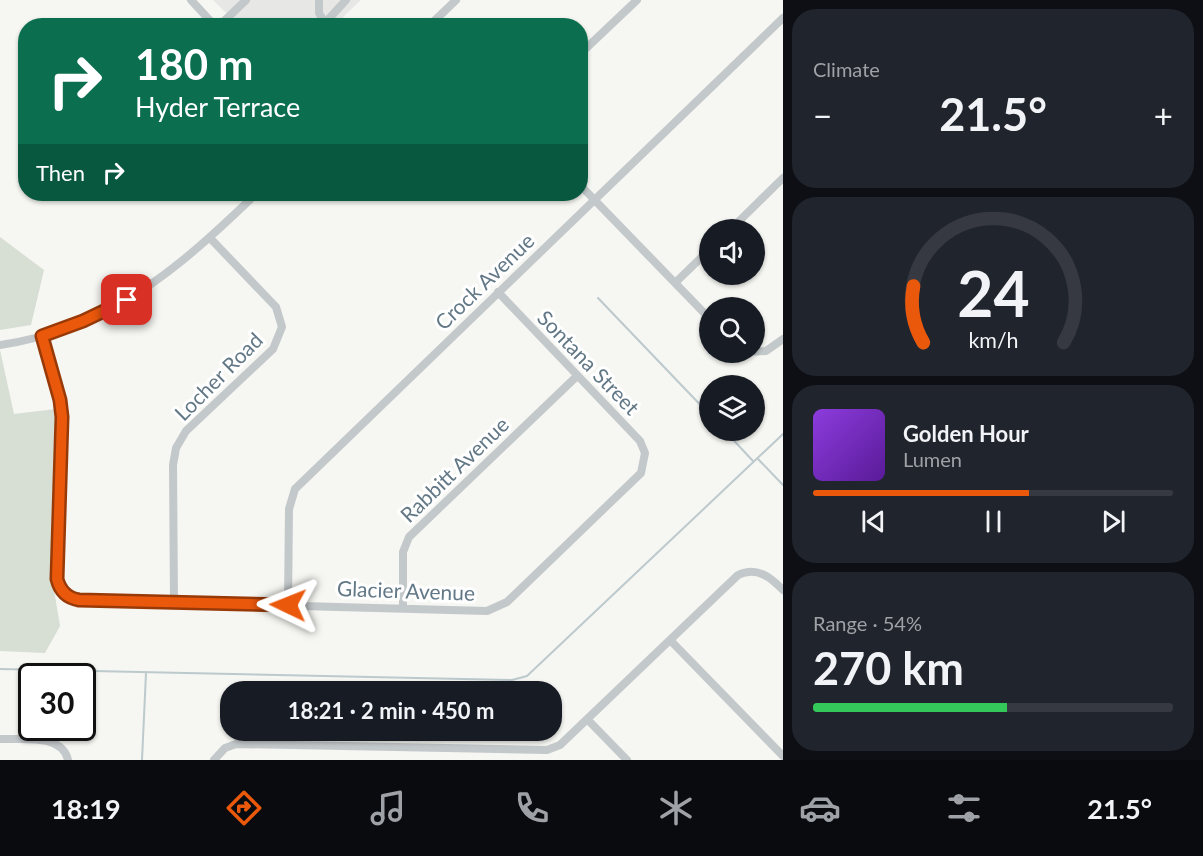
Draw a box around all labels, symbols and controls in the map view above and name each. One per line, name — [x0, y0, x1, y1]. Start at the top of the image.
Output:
text: 180 m — [135, 39, 253, 89]
icon: right — [36, 42, 114, 120]
text: Climate — [813, 57, 880, 81]
text: 21.5° — [939, 87, 1047, 141]
text: Hyder Terrace — [135, 90, 300, 123]
text: − — [813, 95, 832, 135]
text: + — [1154, 95, 1173, 135]
icon: right — [97, 156, 130, 189]
text: Then — [36, 159, 85, 186]
map controls — [699, 219, 765, 441]
button: sound — [699, 219, 765, 285]
street label: Crock Avenue — [429, 228, 539, 334]
text: 24 — [957, 255, 1029, 330]
pin — [101, 274, 152, 325]
icon: arrive — [110, 283, 143, 316]
button: search — [699, 297, 765, 363]
street label: Sontana Street — [533, 305, 645, 420]
street label: Locher Road — [169, 327, 267, 425]
text: km/h — [968, 328, 1018, 354]
button: layers — [699, 375, 765, 441]
street label: Rabbitt Avenue — [395, 411, 513, 527]
text: Golden Hour — [903, 420, 1029, 447]
text: Lumen — [903, 447, 962, 471]
icon: previous — [857, 505, 890, 538]
icon: pause — [977, 505, 1010, 538]
icon: next — [1097, 505, 1130, 538]
position arrow — [256, 573, 320, 637]
street label: Glacier Avenue — [337, 575, 475, 605]
text: Range · 54% — [813, 611, 922, 635]
text: 270 km — [813, 641, 964, 695]
speed limit sign: 30 — [18, 663, 96, 741]
text: 18:21 · 2 min · 450 m — [288, 697, 494, 724]
icon: directions — [223, 787, 265, 829]
icon: music — [367, 787, 409, 829]
icon: phone — [511, 787, 553, 829]
icon: climate — [655, 787, 697, 829]
icon: car — [799, 787, 841, 829]
icon: filters — [943, 787, 985, 829]
text: 18:19 — [51, 792, 121, 825]
text: 21.5° — [1087, 792, 1152, 825]

